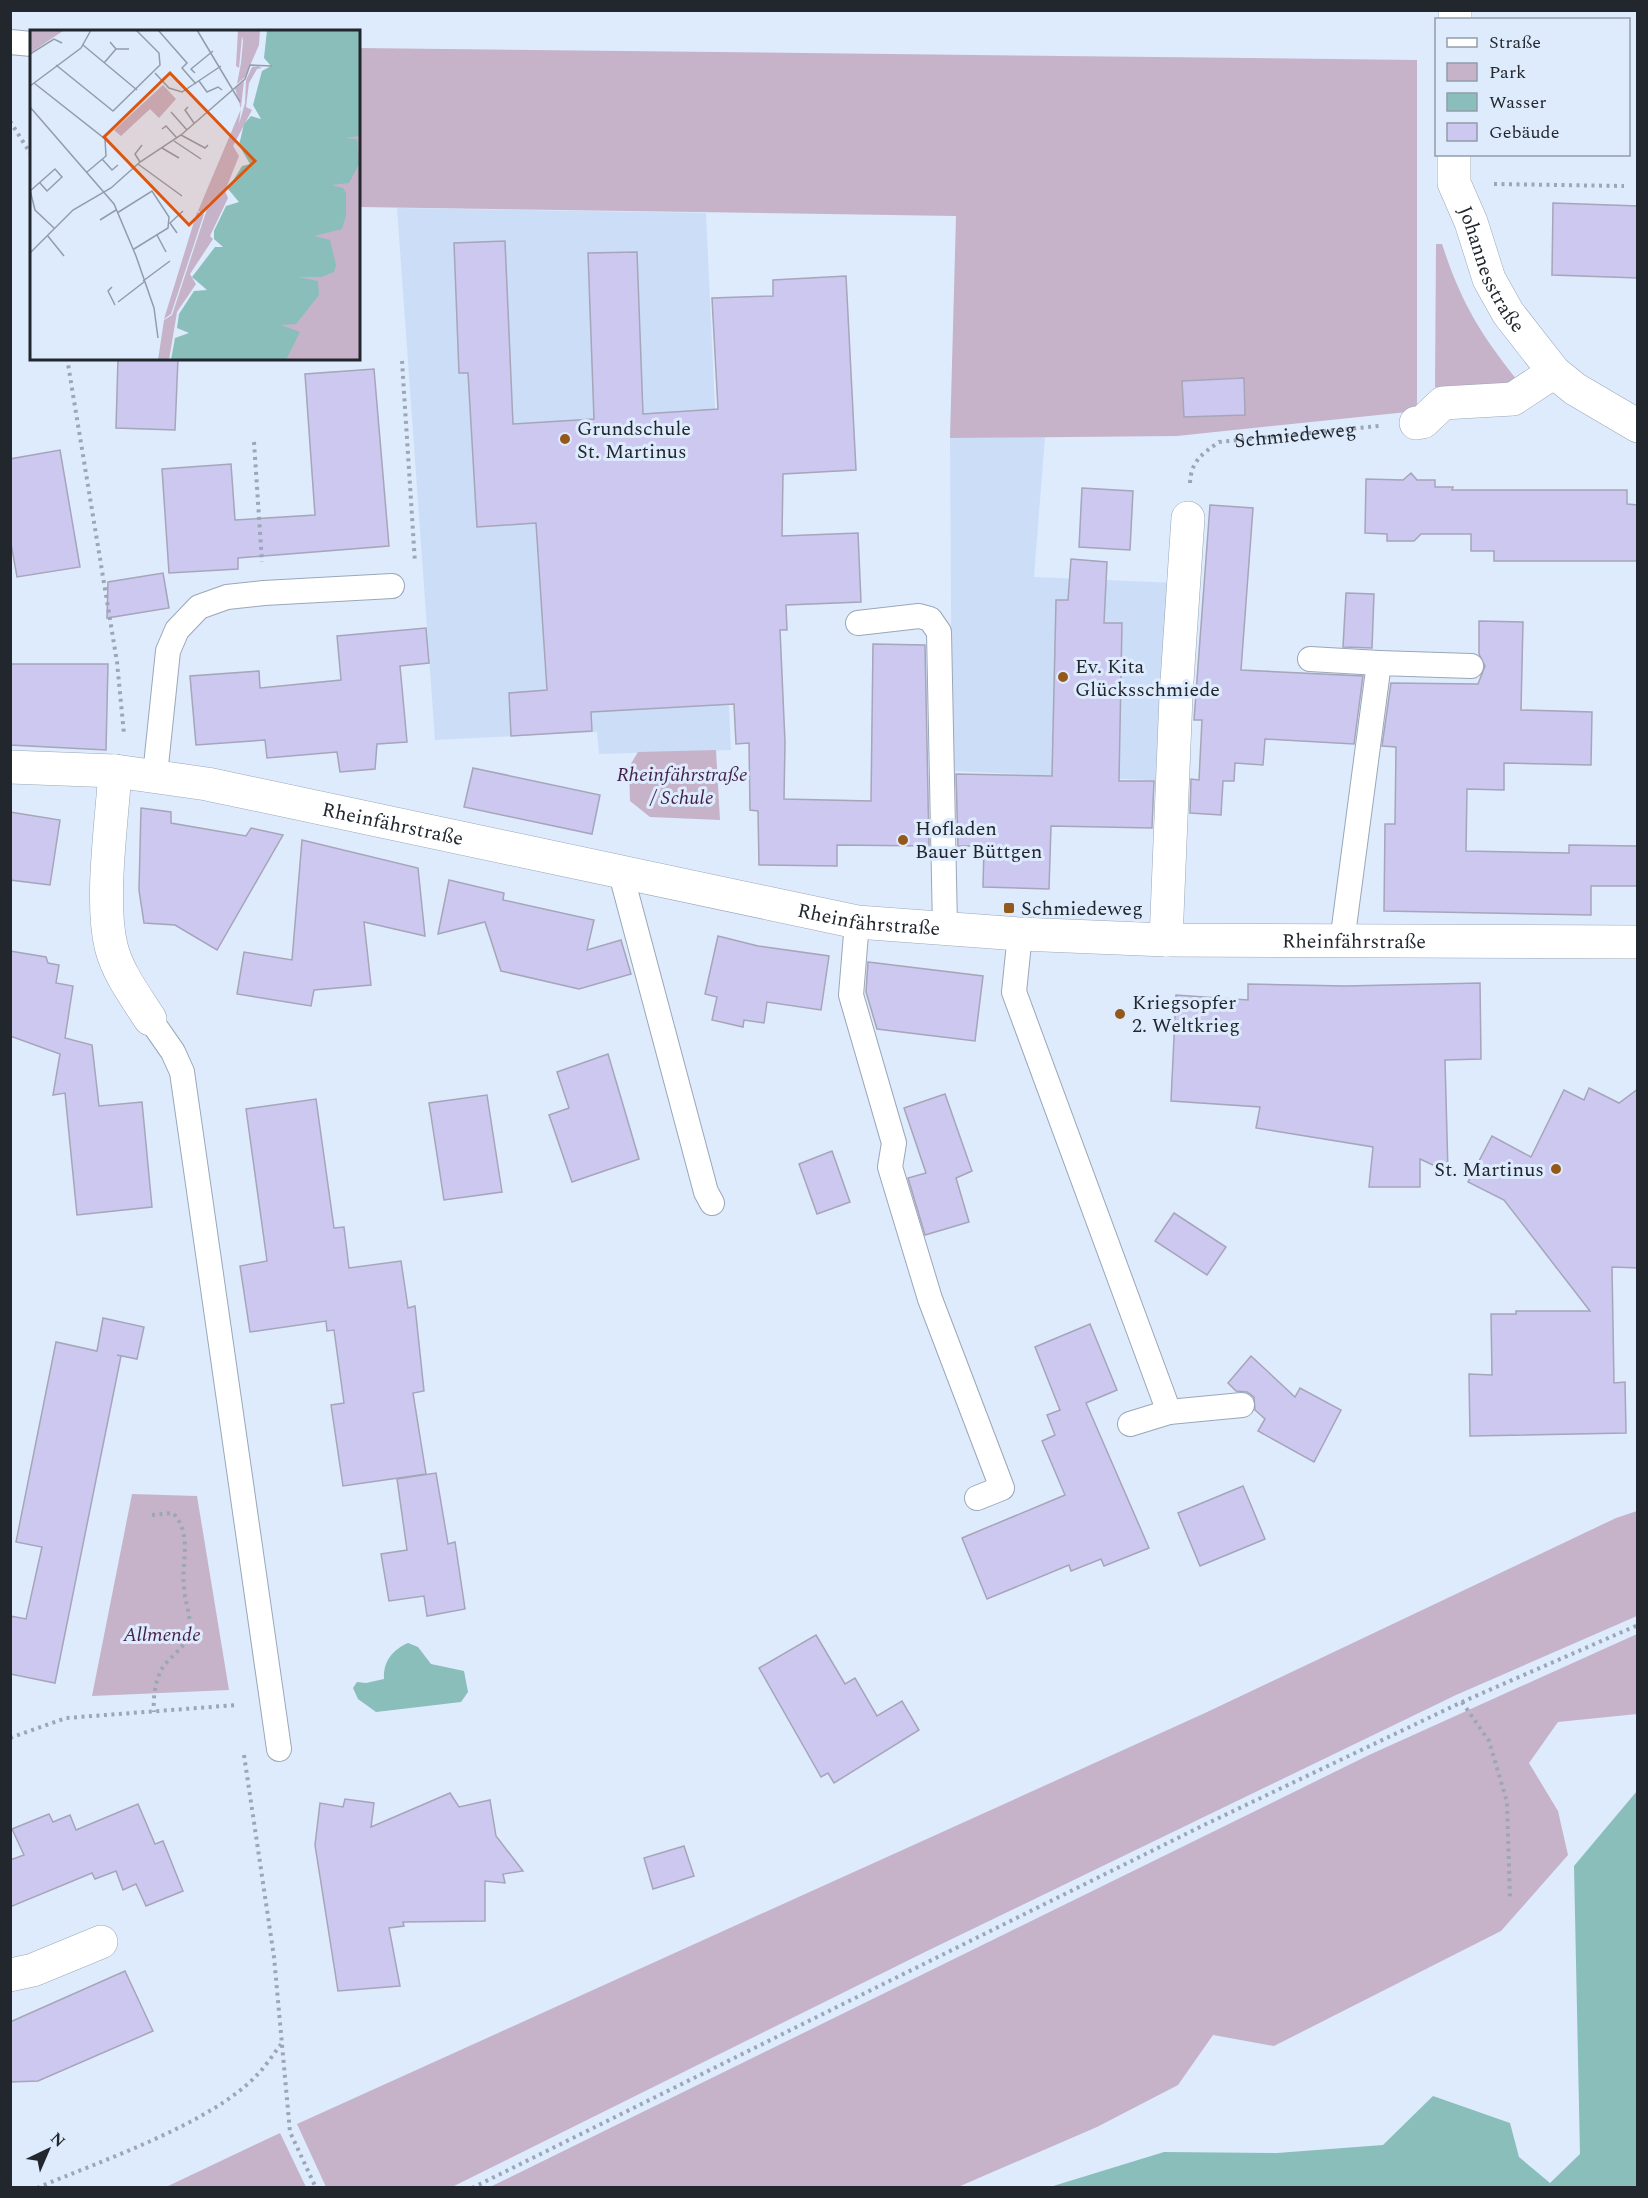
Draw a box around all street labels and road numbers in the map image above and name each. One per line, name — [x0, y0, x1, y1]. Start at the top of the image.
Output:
street label: Johannesstraße — [1450, 201, 1532, 339]
street label: Schmiedeweg — [1233, 414, 1357, 456]
street label: Rheinfährstraße — [319, 795, 466, 854]
street label: Rheinfährstraße — [795, 896, 941, 944]
street label: Rheinfährstraße — [1282, 926, 1426, 957]

